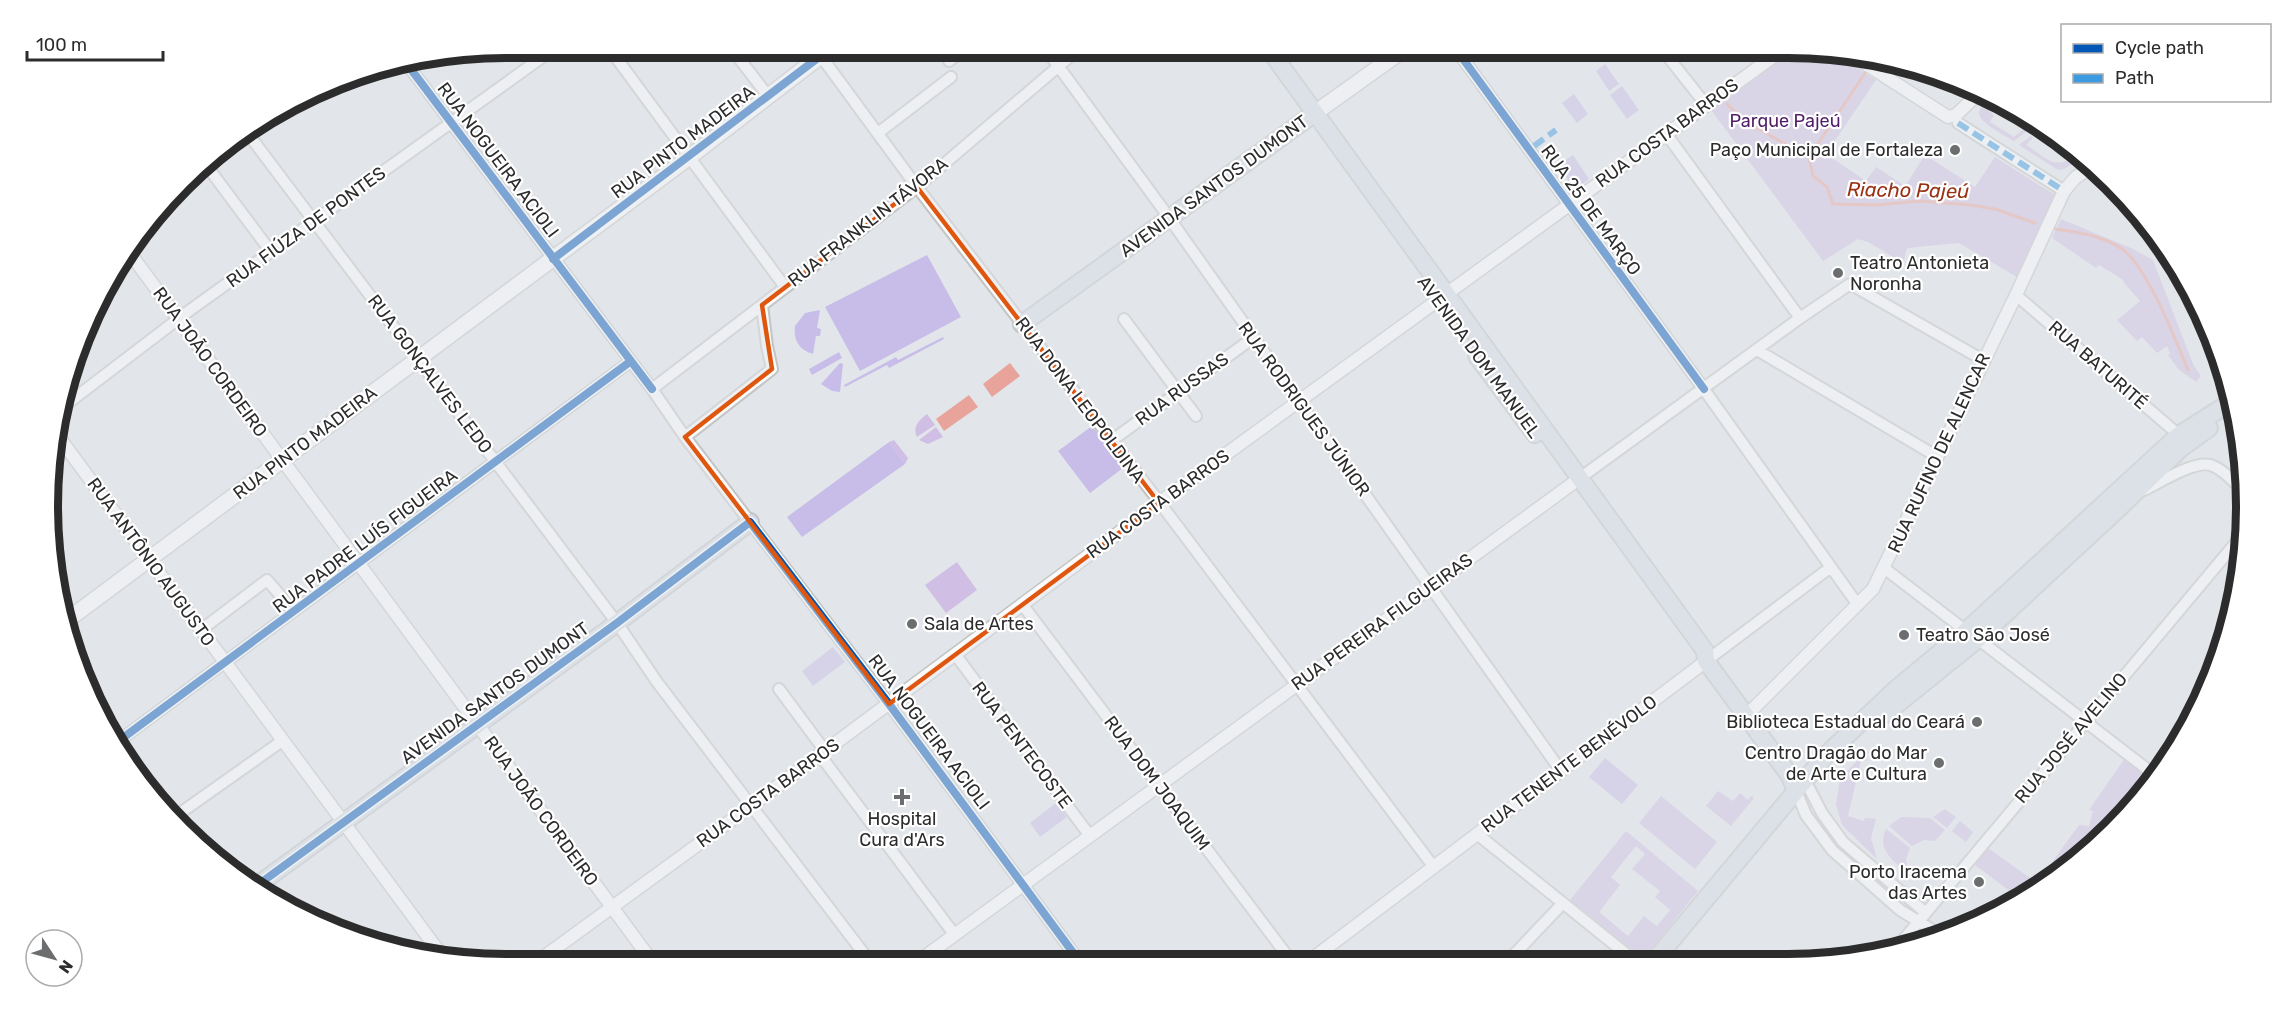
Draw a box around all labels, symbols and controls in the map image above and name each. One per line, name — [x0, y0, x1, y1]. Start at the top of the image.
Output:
scale bar — [27, 24, 164, 62]
legend — [2061, 24, 2271, 102]
text: 100 m — [36, 34, 87, 56]
text: Cycle path — [2115, 37, 2204, 59]
text: Path — [2115, 67, 2154, 89]
street label: RUA COSTA BARROS — [1591, 74, 1743, 192]
street label: RUA NOGUEIRA ACIOLI — [432, 78, 564, 242]
street label: RUA PINTO MADEIRA — [607, 81, 759, 203]
street label: AVENIDA SANTOS DUMONT — [1116, 110, 1312, 262]
park label: Parque Pajeú — [1729, 110, 1841, 132]
place label: Paço Municipal de Fortaleza — [1710, 139, 1943, 161]
street label: RUA 25 DE MARÇO — [1536, 140, 1646, 280]
marker: Paço Municipal de Fortaleza — [1948, 143, 1962, 157]
street label: RUA FRANKLIN TÁVORA — [784, 153, 952, 291]
street label: RUA FIÚZA DE PONTES — [222, 162, 390, 292]
water label: Riacho Pajeú — [1847, 177, 1969, 203]
place label: Teatro Antonieta Noronha — [1850, 252, 1989, 295]
marker: Teatro Antonieta Noronha — [1831, 266, 1845, 280]
street label: AVENIDA DOM MANUEL — [1413, 272, 1545, 442]
street label: RUA JOÃO CORDEIRO — [148, 283, 272, 441]
street label: RUA GONÇALVES LEDO — [363, 290, 497, 458]
street label: RUA DONA LEOPOLDINA — [1010, 313, 1150, 487]
street label: RUA BATURITÉ — [2044, 316, 2152, 414]
street label: RUA RODRIGUES JÚNIOR — [1233, 318, 1375, 501]
street label: RUA RUSSAS — [1131, 348, 1233, 430]
street label: RUA RUFINO DE ALENCAR — [1883, 350, 1995, 556]
street label: RUA PINTO MADEIRA — [229, 382, 381, 504]
street label: RUA COSTA BARROS — [1082, 445, 1234, 563]
street label: RUA PADRE LUÍS FIGUEIRA — [268, 464, 462, 618]
street label: RUA ANTÔNIO AUGUSTO — [82, 473, 220, 651]
street label: RUA PEREIRA FILGUEIRAS — [1287, 549, 1477, 695]
place label: Sala de Artes — [924, 613, 1034, 635]
street label: AVENIDA SANTOS DUMONT — [397, 617, 593, 769]
marker: Sala de Artes — [905, 617, 919, 631]
place label: Teatro São José — [1916, 624, 2050, 646]
marker: Teatro São José — [1897, 628, 1911, 642]
street label: RUA NOGUEIRA ACIOLI — [863, 650, 995, 814]
street label: RUA JOSÉ AVELINO — [2010, 668, 2132, 808]
street label: RUA PENTECOSTE — [967, 677, 1077, 813]
street label: RUA TENENTE BENÉVOLO — [1477, 691, 1661, 837]
street label: RUA DOM JOAQUIM — [1099, 711, 1215, 855]
place label: Biblioteca Estadual do Ceará — [1726, 711, 1965, 733]
marker: Biblioteca Estadual do Ceará — [1970, 715, 1984, 729]
street label: RUA JOÃO CORDEIRO — [479, 732, 603, 890]
street label: RUA COSTA BARROS — [692, 734, 844, 852]
place label: Centro Dragão do Mar de Arte e Cultura — [1745, 742, 1927, 785]
marker: Centro Dragão do Mar de Arte e Cultura — [1932, 756, 1946, 770]
marker: Hospital Cura d'Ars — [893, 788, 911, 806]
place label: Hospital Cura d'Ars — [859, 808, 945, 851]
place label: Porto Iracema das Artes — [1849, 861, 1967, 904]
marker: Porto Iracema das Artes — [1972, 875, 1986, 889]
north arrow — [24, 928, 84, 988]
text: N — [55, 956, 77, 977]

